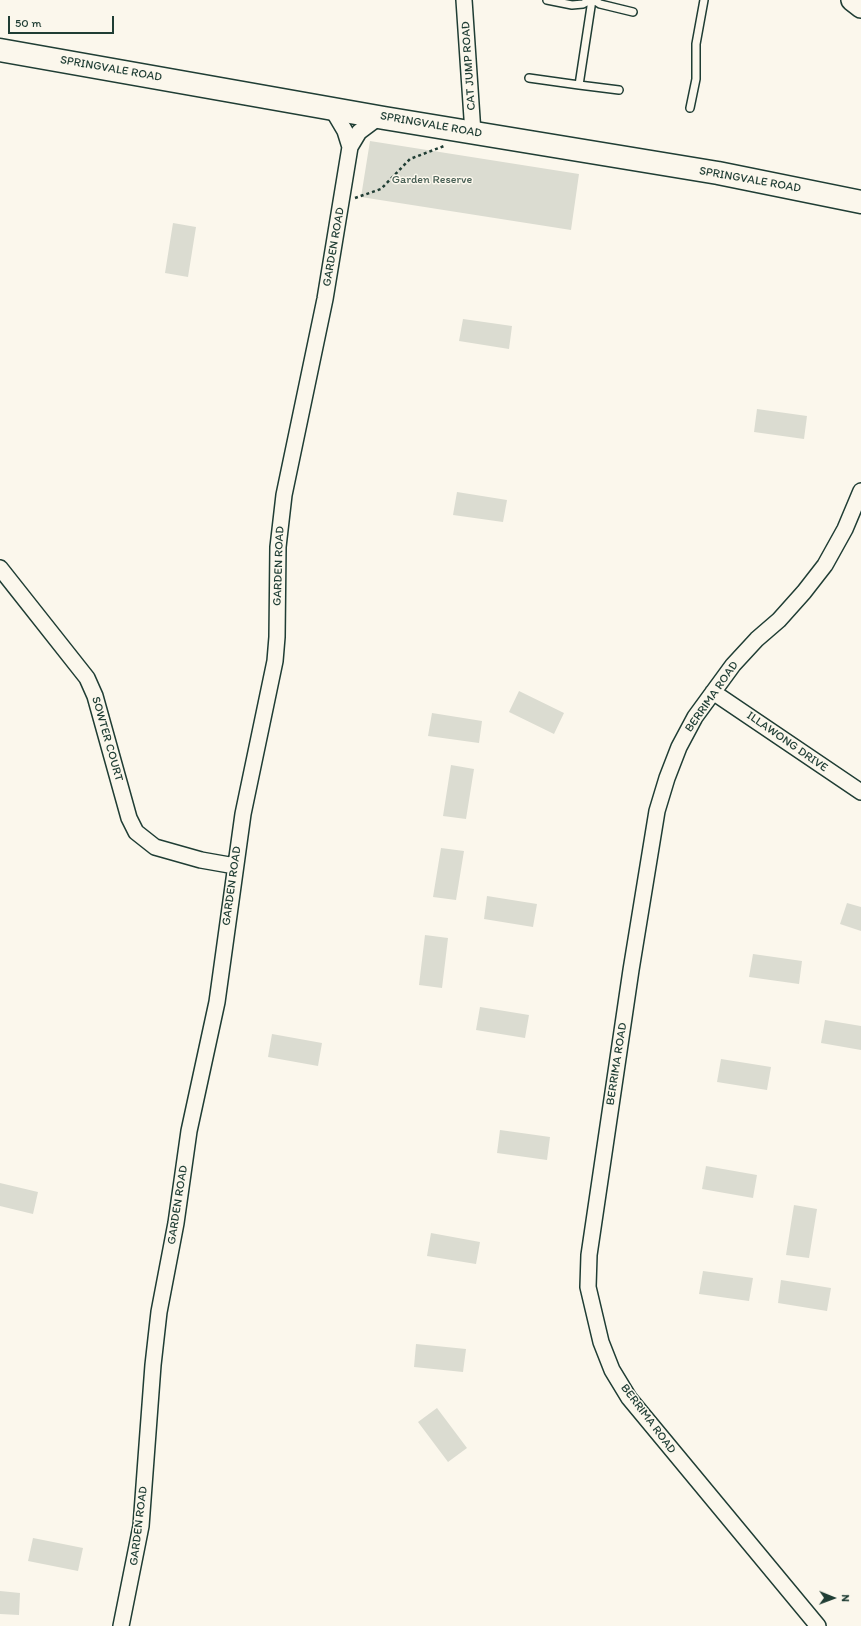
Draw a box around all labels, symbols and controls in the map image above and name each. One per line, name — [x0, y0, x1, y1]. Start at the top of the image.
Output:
scale bar — [10, 8, 116, 34]
text: 50 m — [15, 16, 41, 30]
street label: CAT JUMP ROAD — [459, 21, 479, 111]
street label: SPRINGVALE ROAD — [59, 53, 163, 85]
street label: SPRINGVALE ROAD — [379, 109, 483, 141]
street label: SPRINGVALE ROAD — [698, 164, 802, 196]
park label: Garden Reserve — [392, 173, 472, 187]
street label: GARDEN ROAD — [320, 206, 348, 288]
street label: GARDEN ROAD — [270, 526, 288, 606]
street label: BERRIMA ROAD — [682, 659, 742, 735]
street label: SOWTER COURT — [88, 695, 126, 783]
street label: ILLAWONG DRIVE — [744, 709, 830, 775]
street label: GARDEN ROAD — [219, 845, 245, 927]
street label: BERRIMA ROAD — [603, 1022, 631, 1106]
street label: GARDEN ROAD — [165, 1164, 191, 1246]
street label: BERRIMA ROAD — [617, 1381, 679, 1457]
street label: GARDEN ROAD — [127, 1485, 151, 1567]
north arrow — [813, 1578, 853, 1618]
text: N — [839, 1594, 852, 1602]

